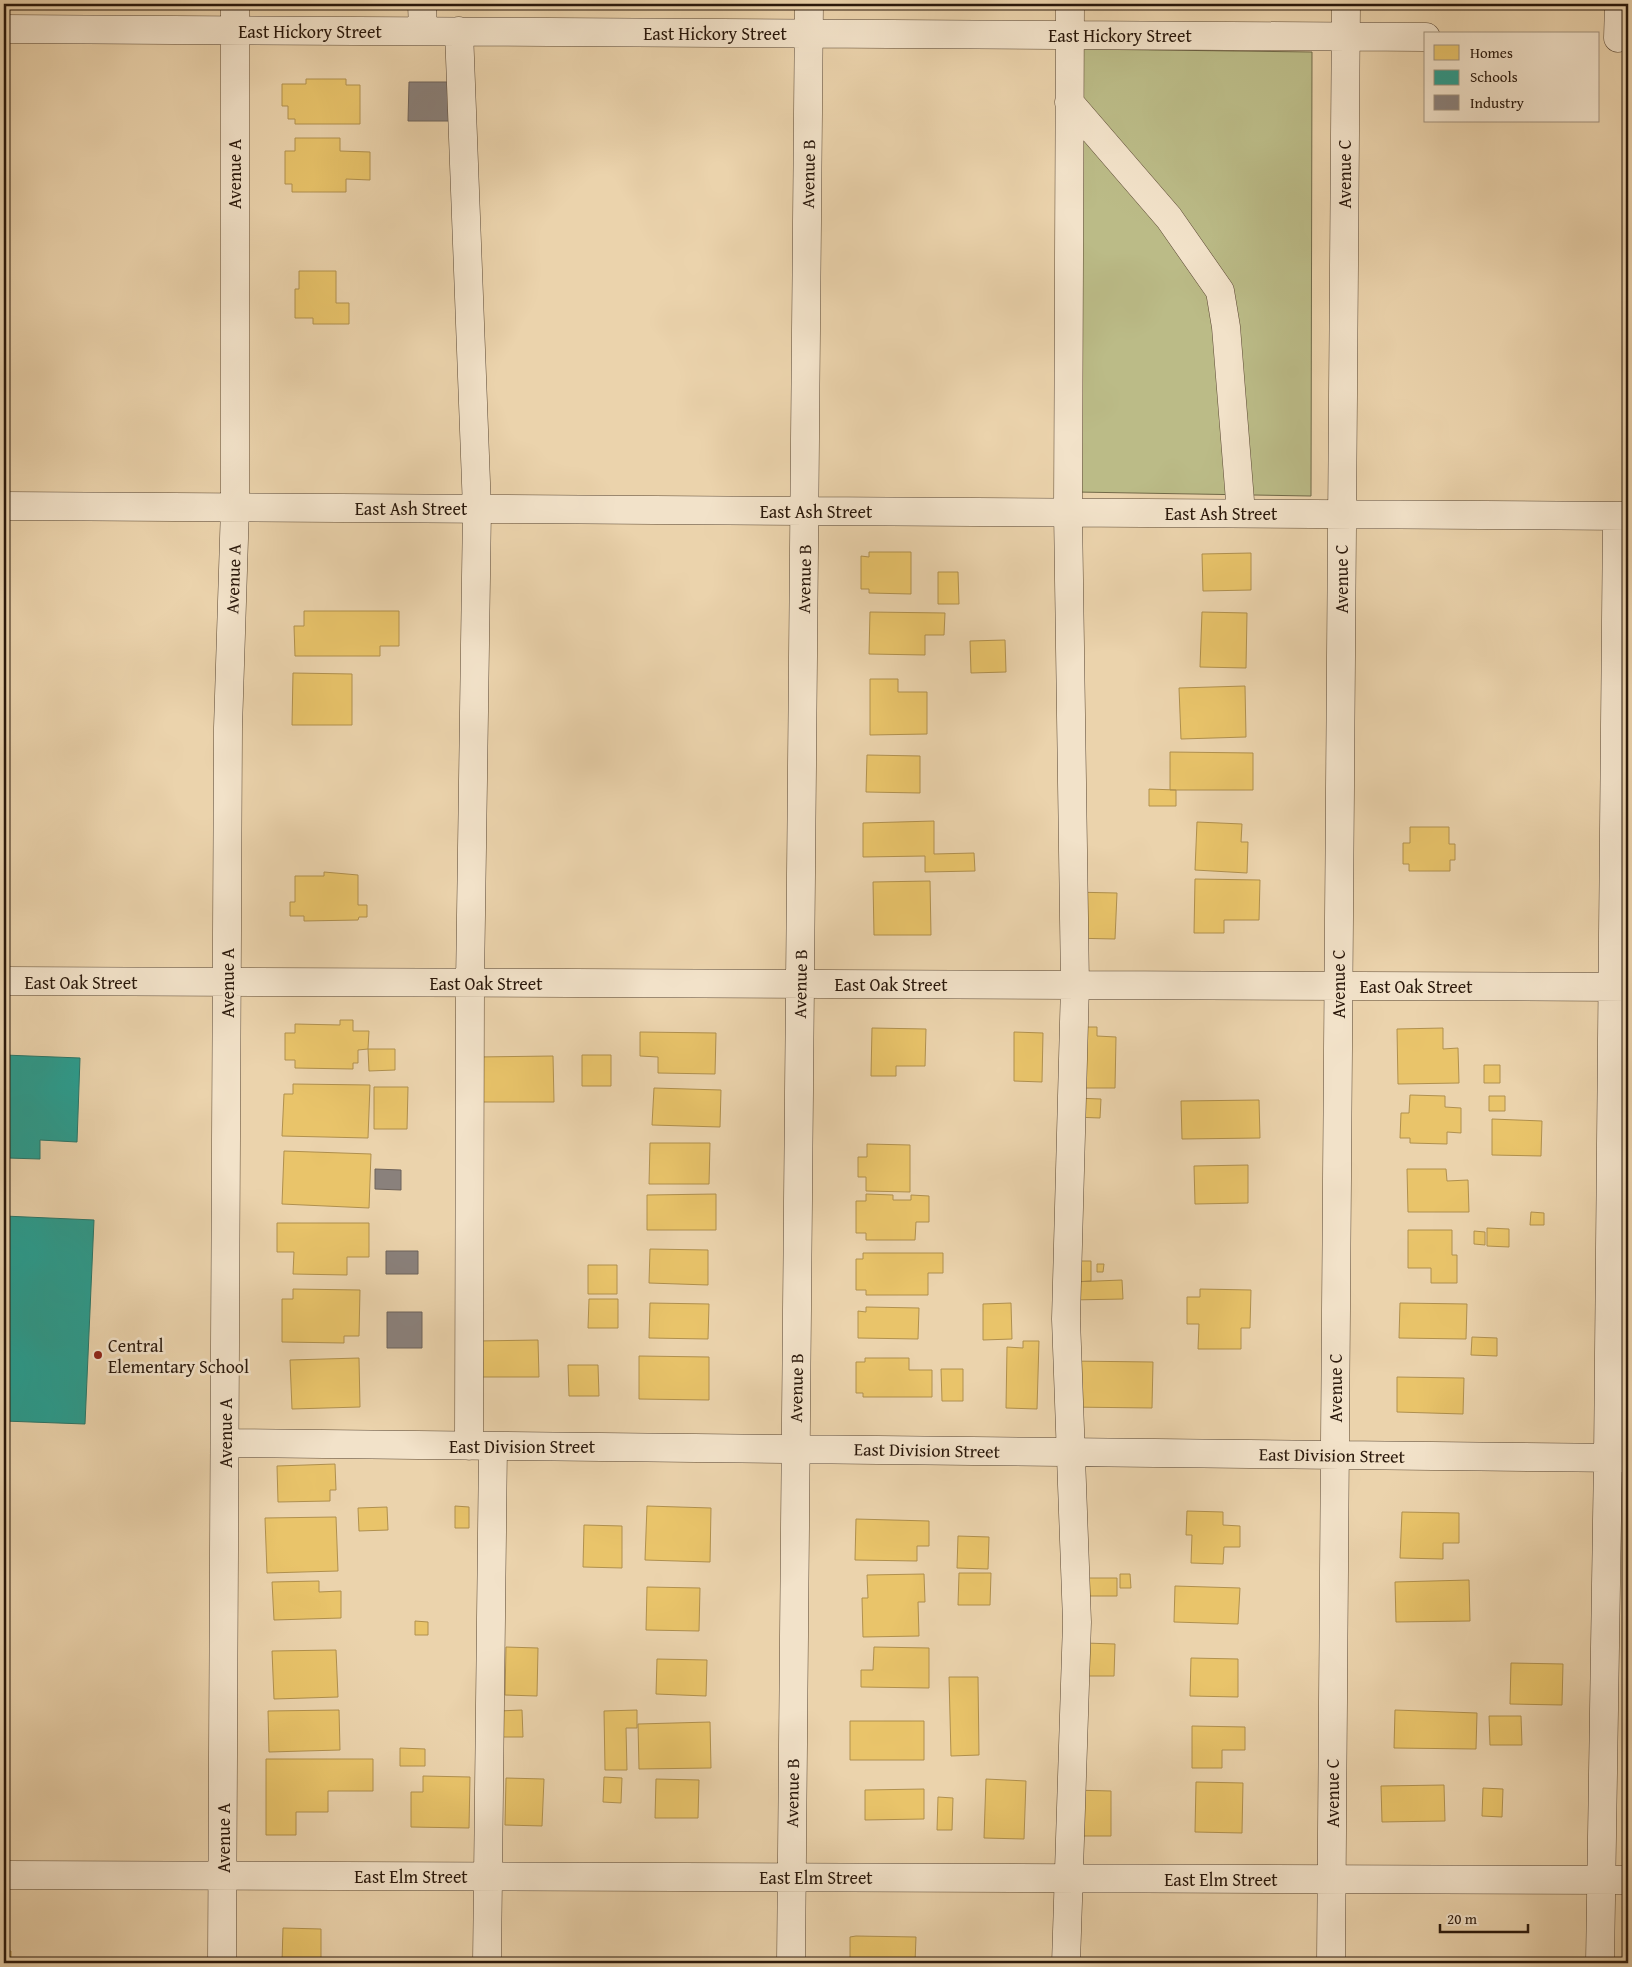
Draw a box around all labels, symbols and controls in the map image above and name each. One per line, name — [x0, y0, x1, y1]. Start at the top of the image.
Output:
street label: East Hickory Street — [238, 18, 382, 45]
street label: East Hickory Street — [643, 20, 787, 47]
street label: East Hickory Street — [1048, 22, 1192, 49]
legend — [1424, 32, 1600, 122]
text: Homes — [1470, 42, 1513, 63]
text: Schools — [1470, 66, 1518, 87]
text: Industry — [1470, 92, 1525, 113]
street label: Avenue A — [221, 139, 248, 209]
street label: Avenue B — [794, 139, 822, 209]
street label: Avenue C — [1331, 139, 1358, 209]
street label: East Ash Street — [355, 495, 468, 522]
street label: East Ash Street — [760, 498, 873, 525]
street label: East Ash Street — [1165, 500, 1278, 527]
street label: Avenue A — [218, 543, 248, 615]
street label: Avenue B — [790, 544, 818, 614]
street label: Avenue C — [1328, 544, 1355, 614]
street label: Avenue A — [214, 948, 241, 1018]
street label: Avenue B — [786, 949, 814, 1019]
street label: Avenue C — [1325, 949, 1352, 1019]
street label: East Oak Street — [24, 969, 138, 996]
street label: East Oak Street — [429, 970, 543, 997]
street label: East Oak Street — [834, 971, 948, 998]
street label: East Oak Street — [1359, 973, 1473, 1000]
place label: Central Elementary School — [108, 1332, 249, 1380]
marker: Central Elementary School — [92, 1349, 104, 1361]
street label: Avenue B — [782, 1353, 810, 1423]
street label: Avenue C — [1322, 1353, 1349, 1423]
street label: Avenue A — [212, 1398, 239, 1468]
street label: East Division Street — [449, 1433, 596, 1460]
street label: East Division Street — [854, 1435, 1001, 1465]
street label: East Division Street — [1259, 1440, 1406, 1470]
street label: Avenue B — [778, 1758, 806, 1828]
street label: Avenue C — [1319, 1758, 1346, 1828]
street label: Avenue A — [210, 1803, 237, 1873]
street label: East Elm Street — [354, 1863, 468, 1890]
street label: East Elm Street — [759, 1864, 873, 1891]
street label: East Elm Street — [1164, 1866, 1278, 1893]
scale bar — [1440, 1902, 1527, 1934]
text: 20 m — [1447, 1908, 1478, 1929]

